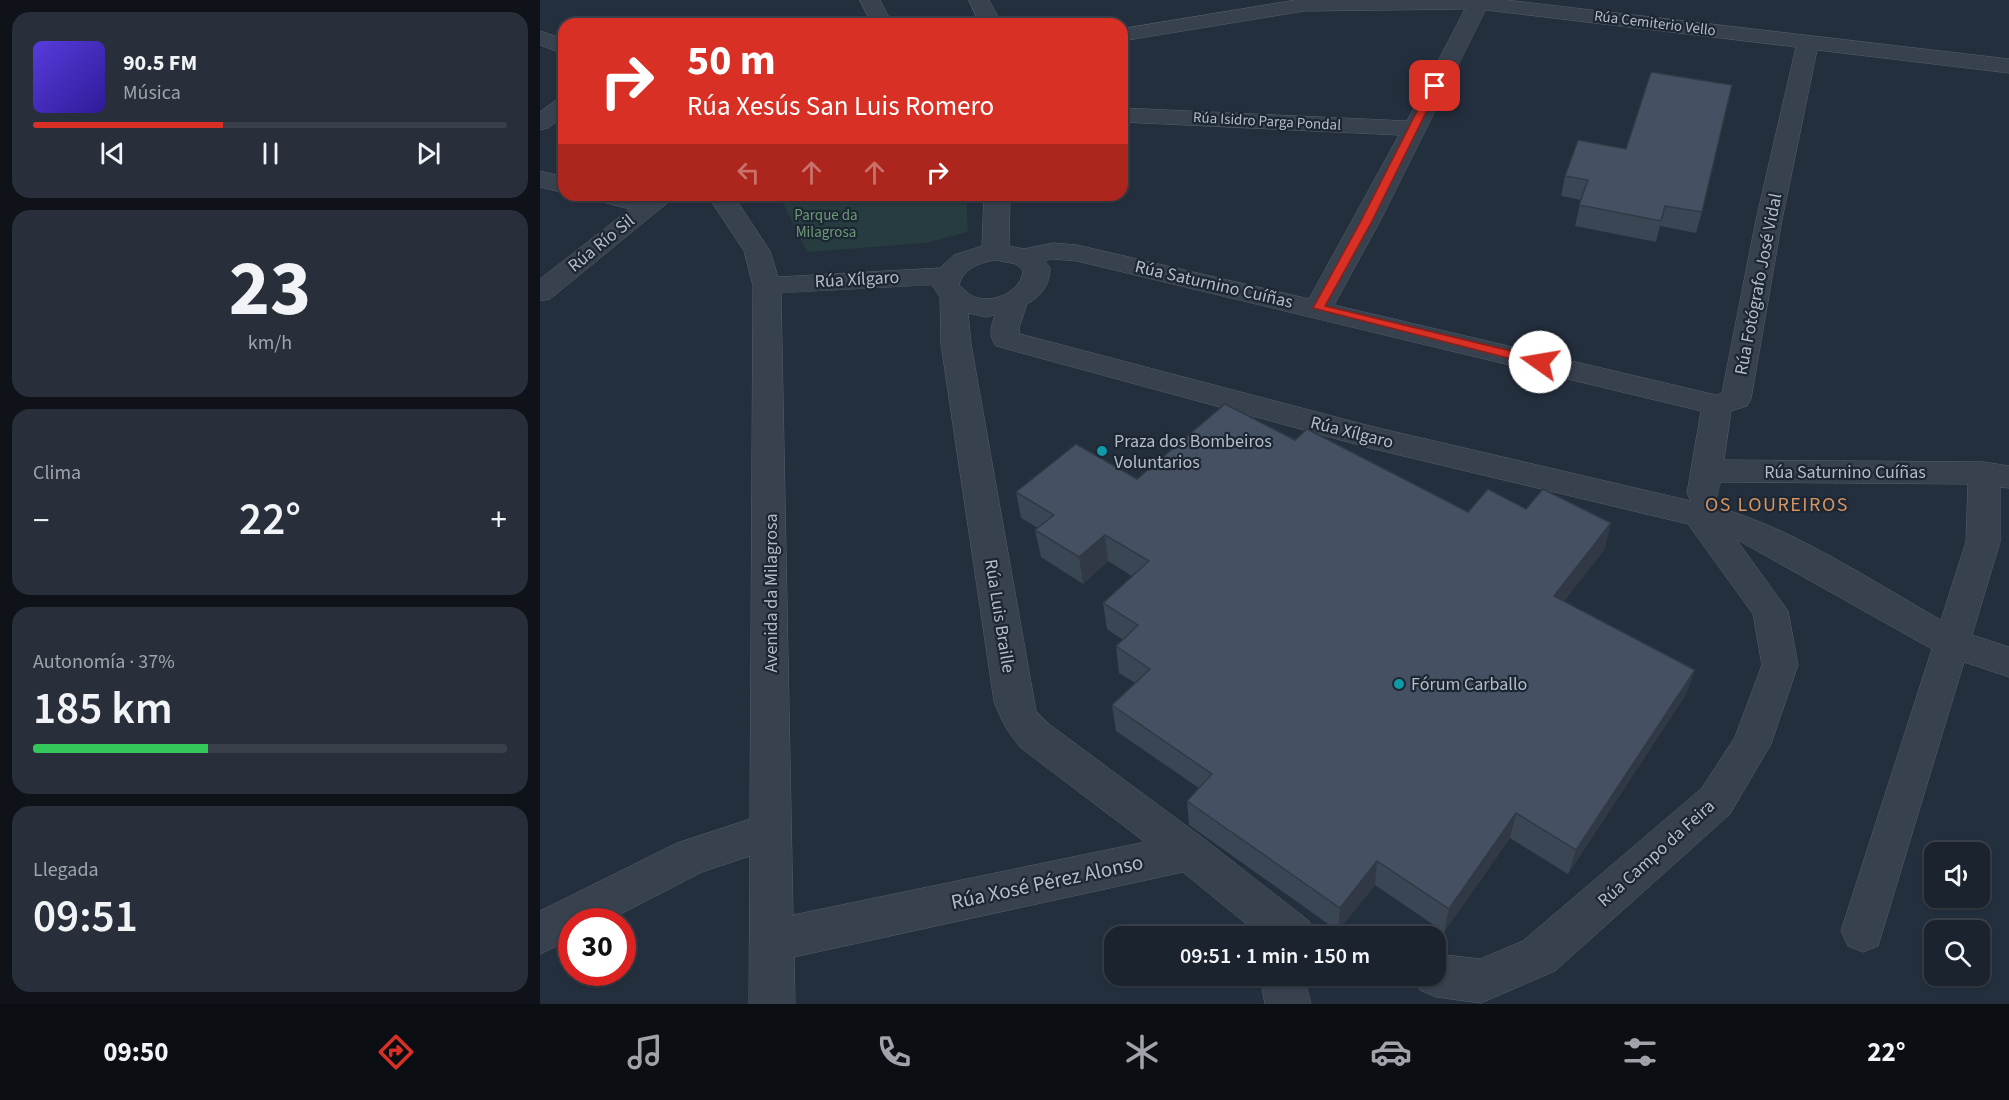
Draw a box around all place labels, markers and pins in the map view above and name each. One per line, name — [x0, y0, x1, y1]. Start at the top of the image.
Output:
pin — [1409, 60, 1460, 111]
place label: Praza dos Bombeiros Voluntarios — [1114, 429, 1272, 475]
marker: Praza dos Bombeiros Voluntarios — [1095, 444, 1109, 458]
place label: Fórum Carballo — [1411, 672, 1527, 697]
marker: Fórum Carballo — [1392, 677, 1406, 691]

